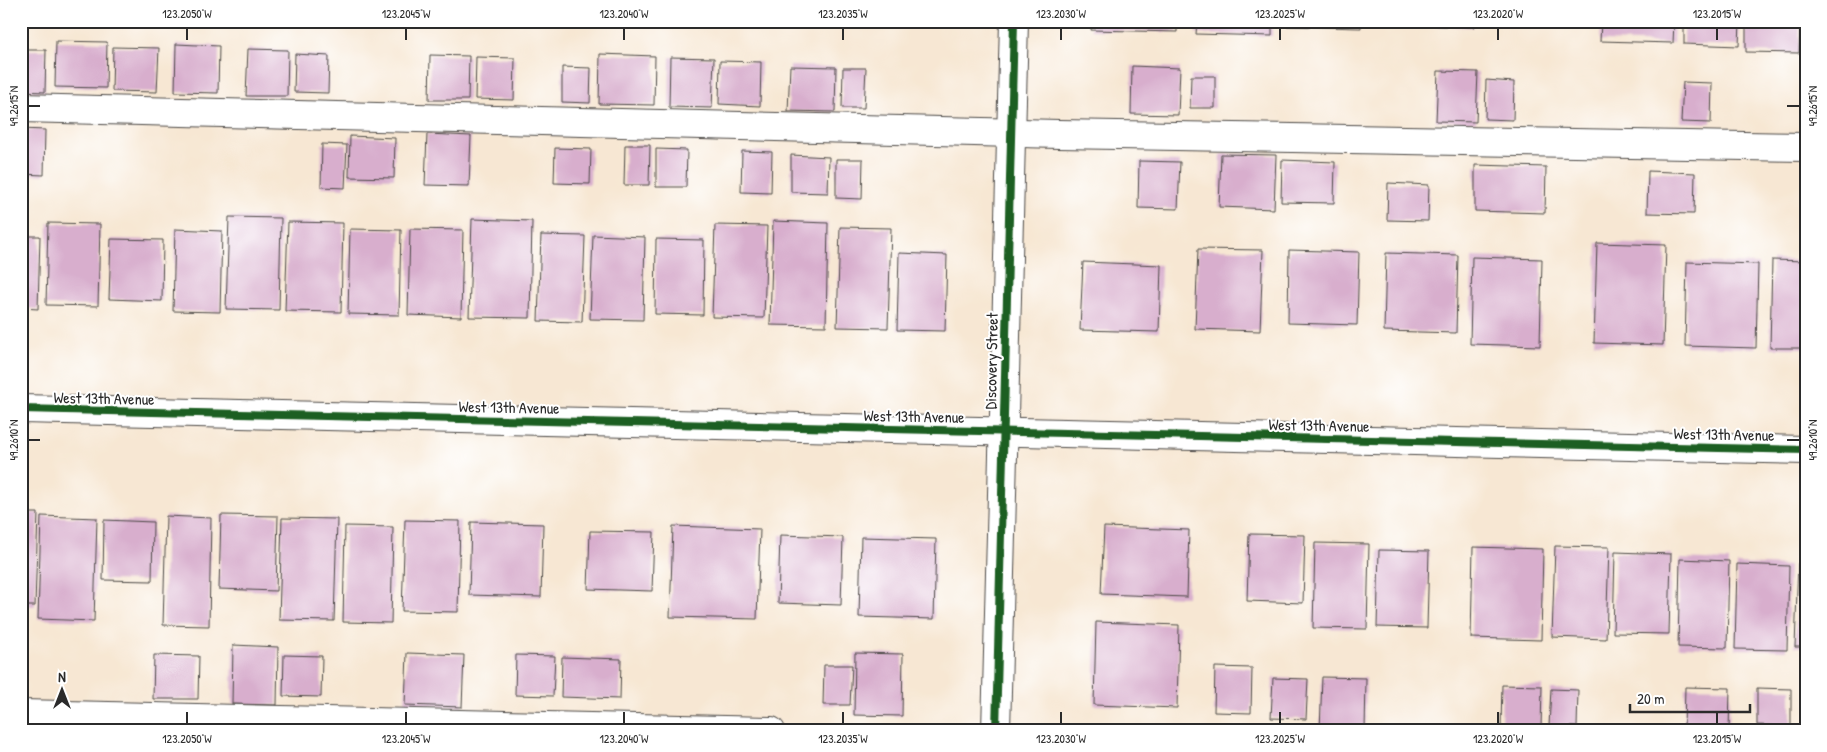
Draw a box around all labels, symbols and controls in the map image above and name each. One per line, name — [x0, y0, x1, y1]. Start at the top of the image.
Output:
text: 123.2050°W — [162, 5, 212, 22]
text: 123.2045°W — [382, 5, 431, 22]
text: 123.2040°W — [600, 5, 649, 22]
text: 123.2035°W — [818, 5, 868, 22]
text: 123.2030°W — [1036, 5, 1087, 22]
text: 123.2025°W — [1255, 5, 1305, 22]
text: 123.2020°W — [1473, 5, 1524, 22]
text: 123.2015°W — [1693, 5, 1742, 22]
text: 49.2615°N — [5, 86, 22, 126]
text: 49.2615°N — [1804, 86, 1821, 126]
street label: Discovery Street — [979, 312, 1003, 409]
street label: West 13th Avenue — [53, 386, 155, 410]
street label: West 13th Avenue — [458, 395, 560, 419]
street label: West 13th Avenue — [863, 404, 965, 428]
street label: West 13th Avenue — [1268, 413, 1370, 437]
text: 49.2610°N — [5, 420, 22, 460]
text: 49.2610°N — [1804, 420, 1821, 460]
street label: West 13th Avenue — [1673, 422, 1775, 446]
north arrow — [38, 664, 88, 714]
text: N — [58, 667, 66, 686]
scale bar — [1630, 682, 1750, 714]
text: 20 m — [1637, 688, 1664, 709]
text: 123.2050°W — [162, 730, 212, 747]
text: 123.2045°W — [382, 730, 431, 747]
text: 123.2040°W — [600, 730, 649, 747]
text: 123.2035°W — [818, 730, 868, 747]
text: 123.2030°W — [1036, 730, 1087, 747]
text: 123.2025°W — [1255, 730, 1305, 747]
text: 123.2020°W — [1473, 730, 1524, 747]
text: 123.2015°W — [1693, 730, 1742, 747]

